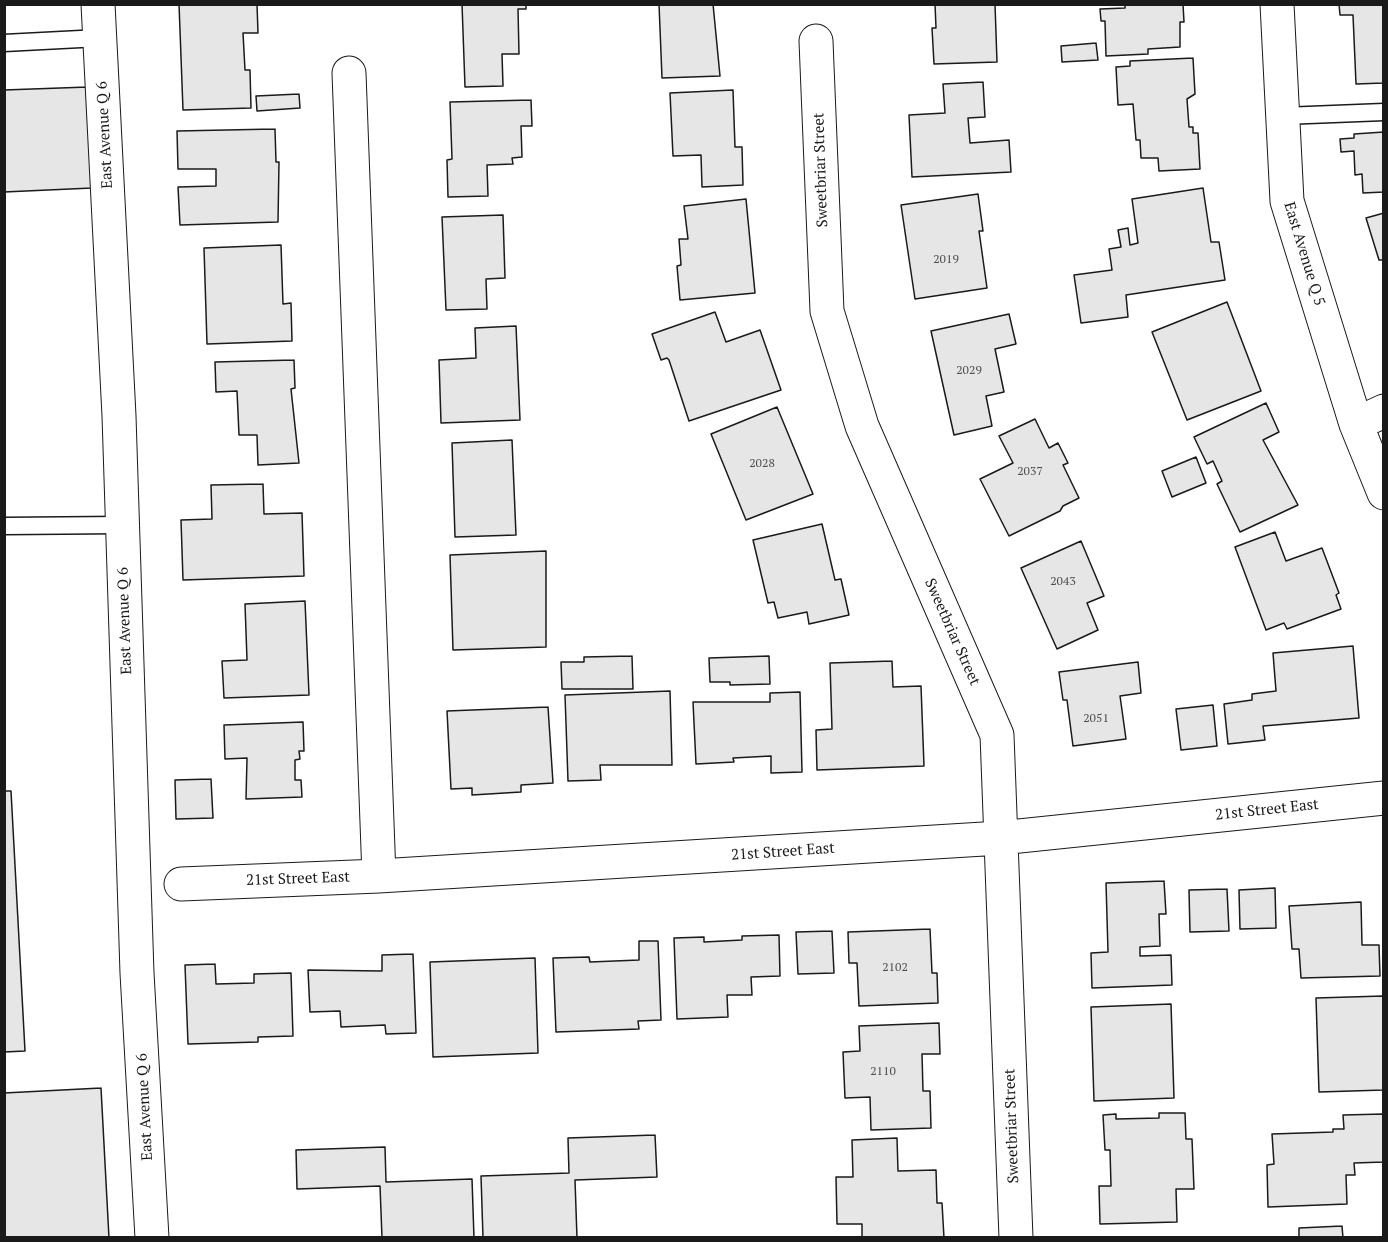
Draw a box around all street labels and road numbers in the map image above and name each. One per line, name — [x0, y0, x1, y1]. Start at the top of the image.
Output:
street label: East Avenue Q 6 — [93, 81, 117, 189]
street label: Sweetbriar Street — [810, 112, 832, 228]
street label: East Avenue Q 5 — [1280, 200, 1328, 308]
street label: East Avenue Q 6 — [114, 567, 136, 675]
street label: Sweetbriar Street — [920, 576, 984, 688]
street label: 21st Street East — [1214, 796, 1320, 824]
street label: 21st Street East — [731, 839, 835, 865]
street label: 21st Street East — [246, 868, 350, 890]
street label: East Avenue Q 6 — [133, 1053, 157, 1161]
street label: Sweetbriar Street — [1001, 1068, 1023, 1184]

